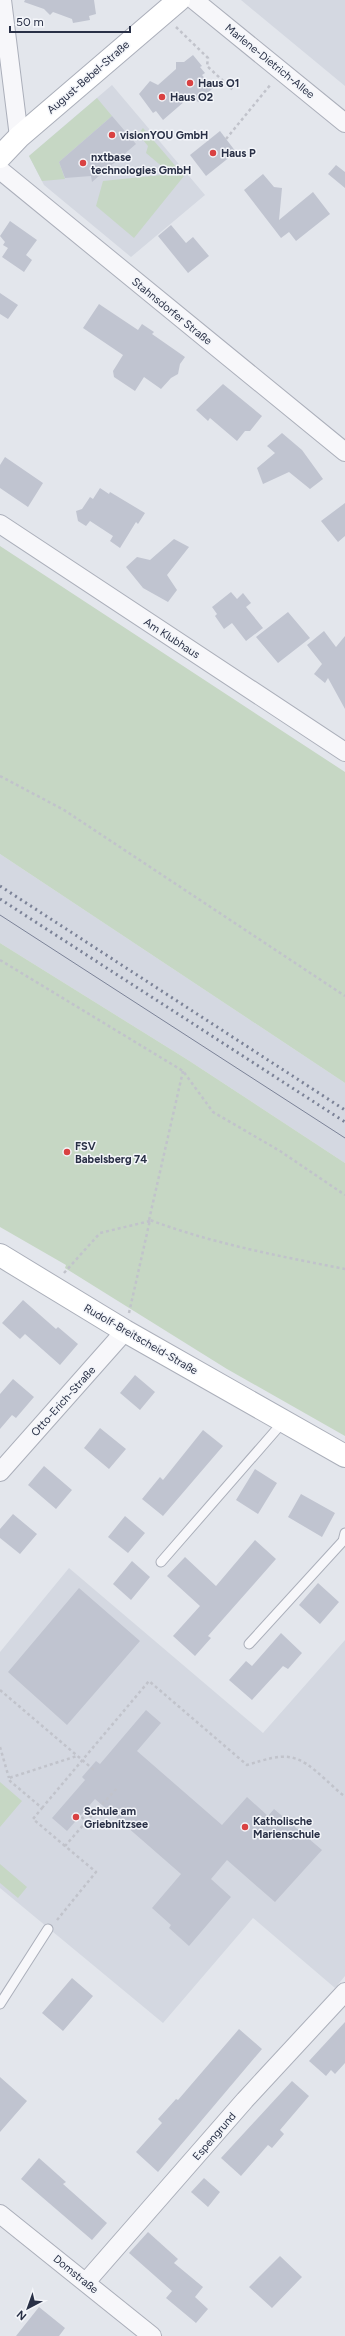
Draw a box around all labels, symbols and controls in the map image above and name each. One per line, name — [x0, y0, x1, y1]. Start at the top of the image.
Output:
scale bar — [10, 8, 130, 34]
text: 50 m — [16, 15, 44, 29]
street label: Marlene-Dietrich-Allee — [222, 21, 317, 101]
street label: August-Bebel-Straße — [45, 38, 132, 117]
place label: Haus O1 — [198, 77, 239, 90]
marker: Haus O1 — [185, 78, 195, 88]
place label: Haus O2 — [170, 91, 213, 104]
marker: Haus O2 — [157, 92, 167, 102]
place label: visionYOU GmbH — [120, 129, 208, 142]
marker: visionYOU GmbH — [107, 130, 117, 140]
place label: Haus P — [221, 147, 256, 160]
marker: Haus P — [208, 148, 218, 158]
place label: nxtbase technologies GmbH — [91, 151, 191, 177]
marker: nxtbase technologies GmbH — [78, 158, 88, 168]
street label: Stahnsdorfer Straße — [129, 275, 214, 348]
street label: Am Klubhaus — [141, 615, 202, 661]
place label: FSV Babelsberg 74 — [75, 1140, 147, 1166]
marker: FSV Babelsberg 74 — [62, 1147, 72, 1157]
street label: Rudolf-Breitscheid-Straße — [81, 1301, 200, 1377]
street label: Otto-Erich-Straße — [29, 1364, 98, 1439]
place label: Schule am Griebnitzsee — [84, 1805, 148, 1831]
marker: Schule am Griebnitzsee — [71, 1812, 81, 1822]
place label: Katholische Marienschule — [253, 1815, 320, 1841]
marker: Katholische Marienschule — [240, 1822, 250, 1832]
street label: Espengrund — [190, 2110, 239, 2163]
street label: Domstraße — [51, 2252, 101, 2296]
north arrow — [8, 2288, 48, 2328]
text: N — [14, 2307, 29, 2323]

